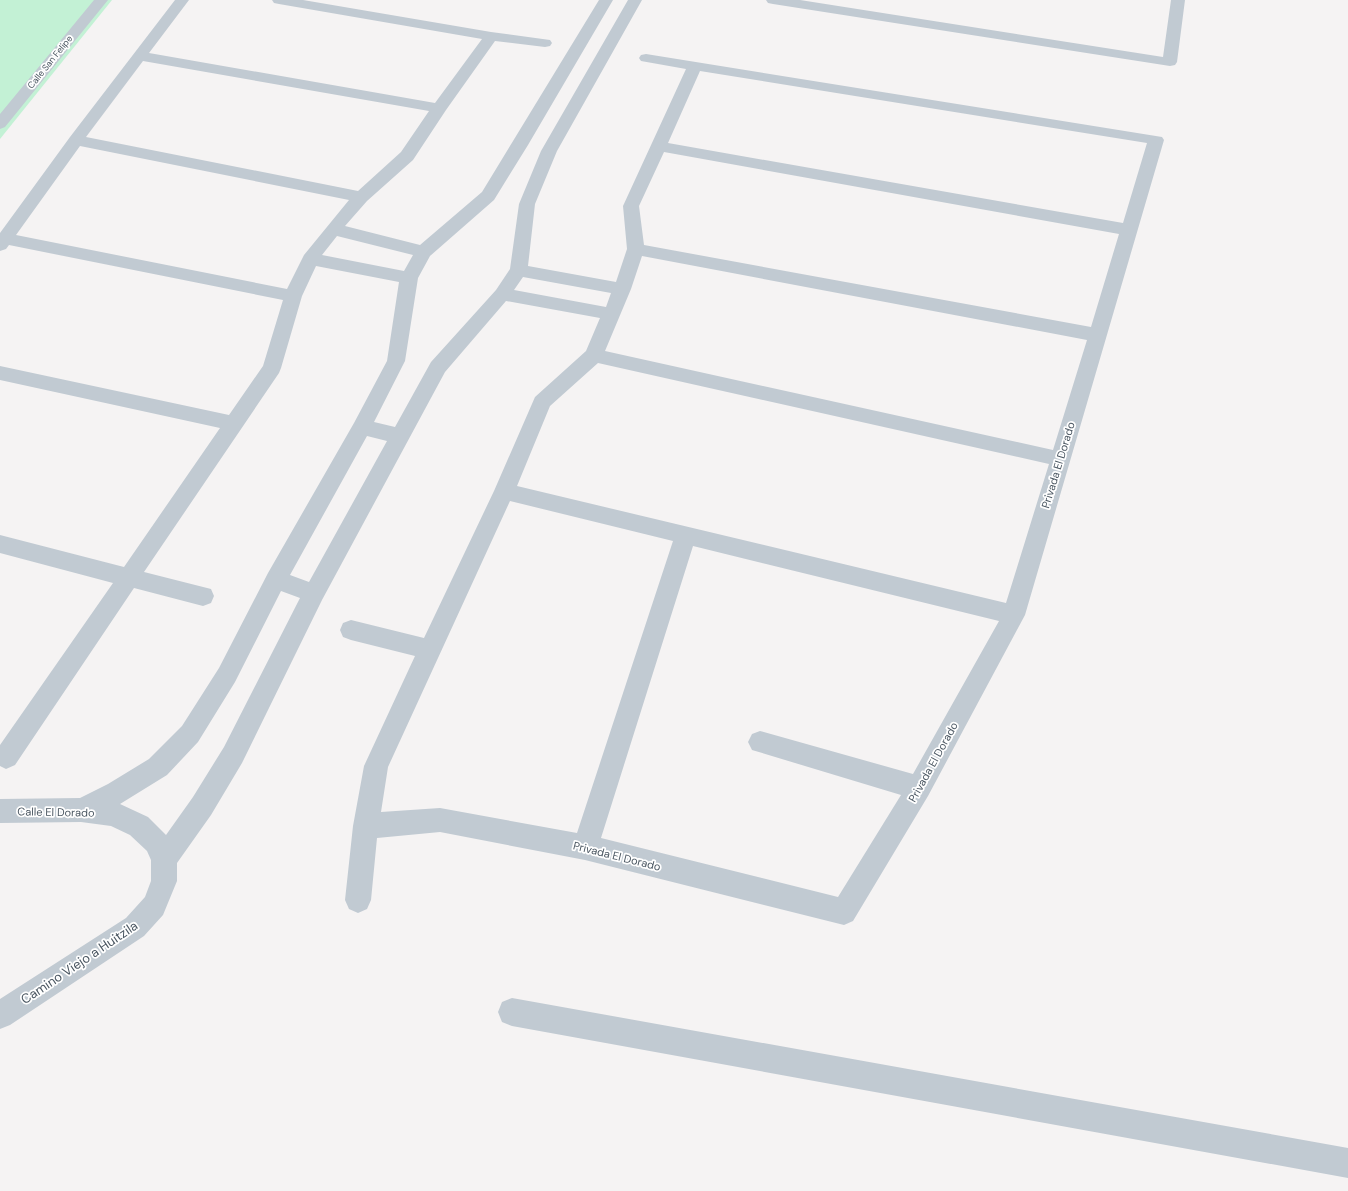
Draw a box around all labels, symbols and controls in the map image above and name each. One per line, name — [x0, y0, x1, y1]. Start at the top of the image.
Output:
street label: Calle San Felipe — [25, 33, 75, 91]
street label: Privada El Dorado — [1038, 420, 1078, 510]
street label: Privada El Dorado — [905, 719, 961, 805]
street label: Calle El Dorado — [17, 804, 95, 820]
street label: Privada El Dorado — [572, 838, 662, 874]
street label: Camino Viejo a Huitzila — [18, 917, 141, 1008]

